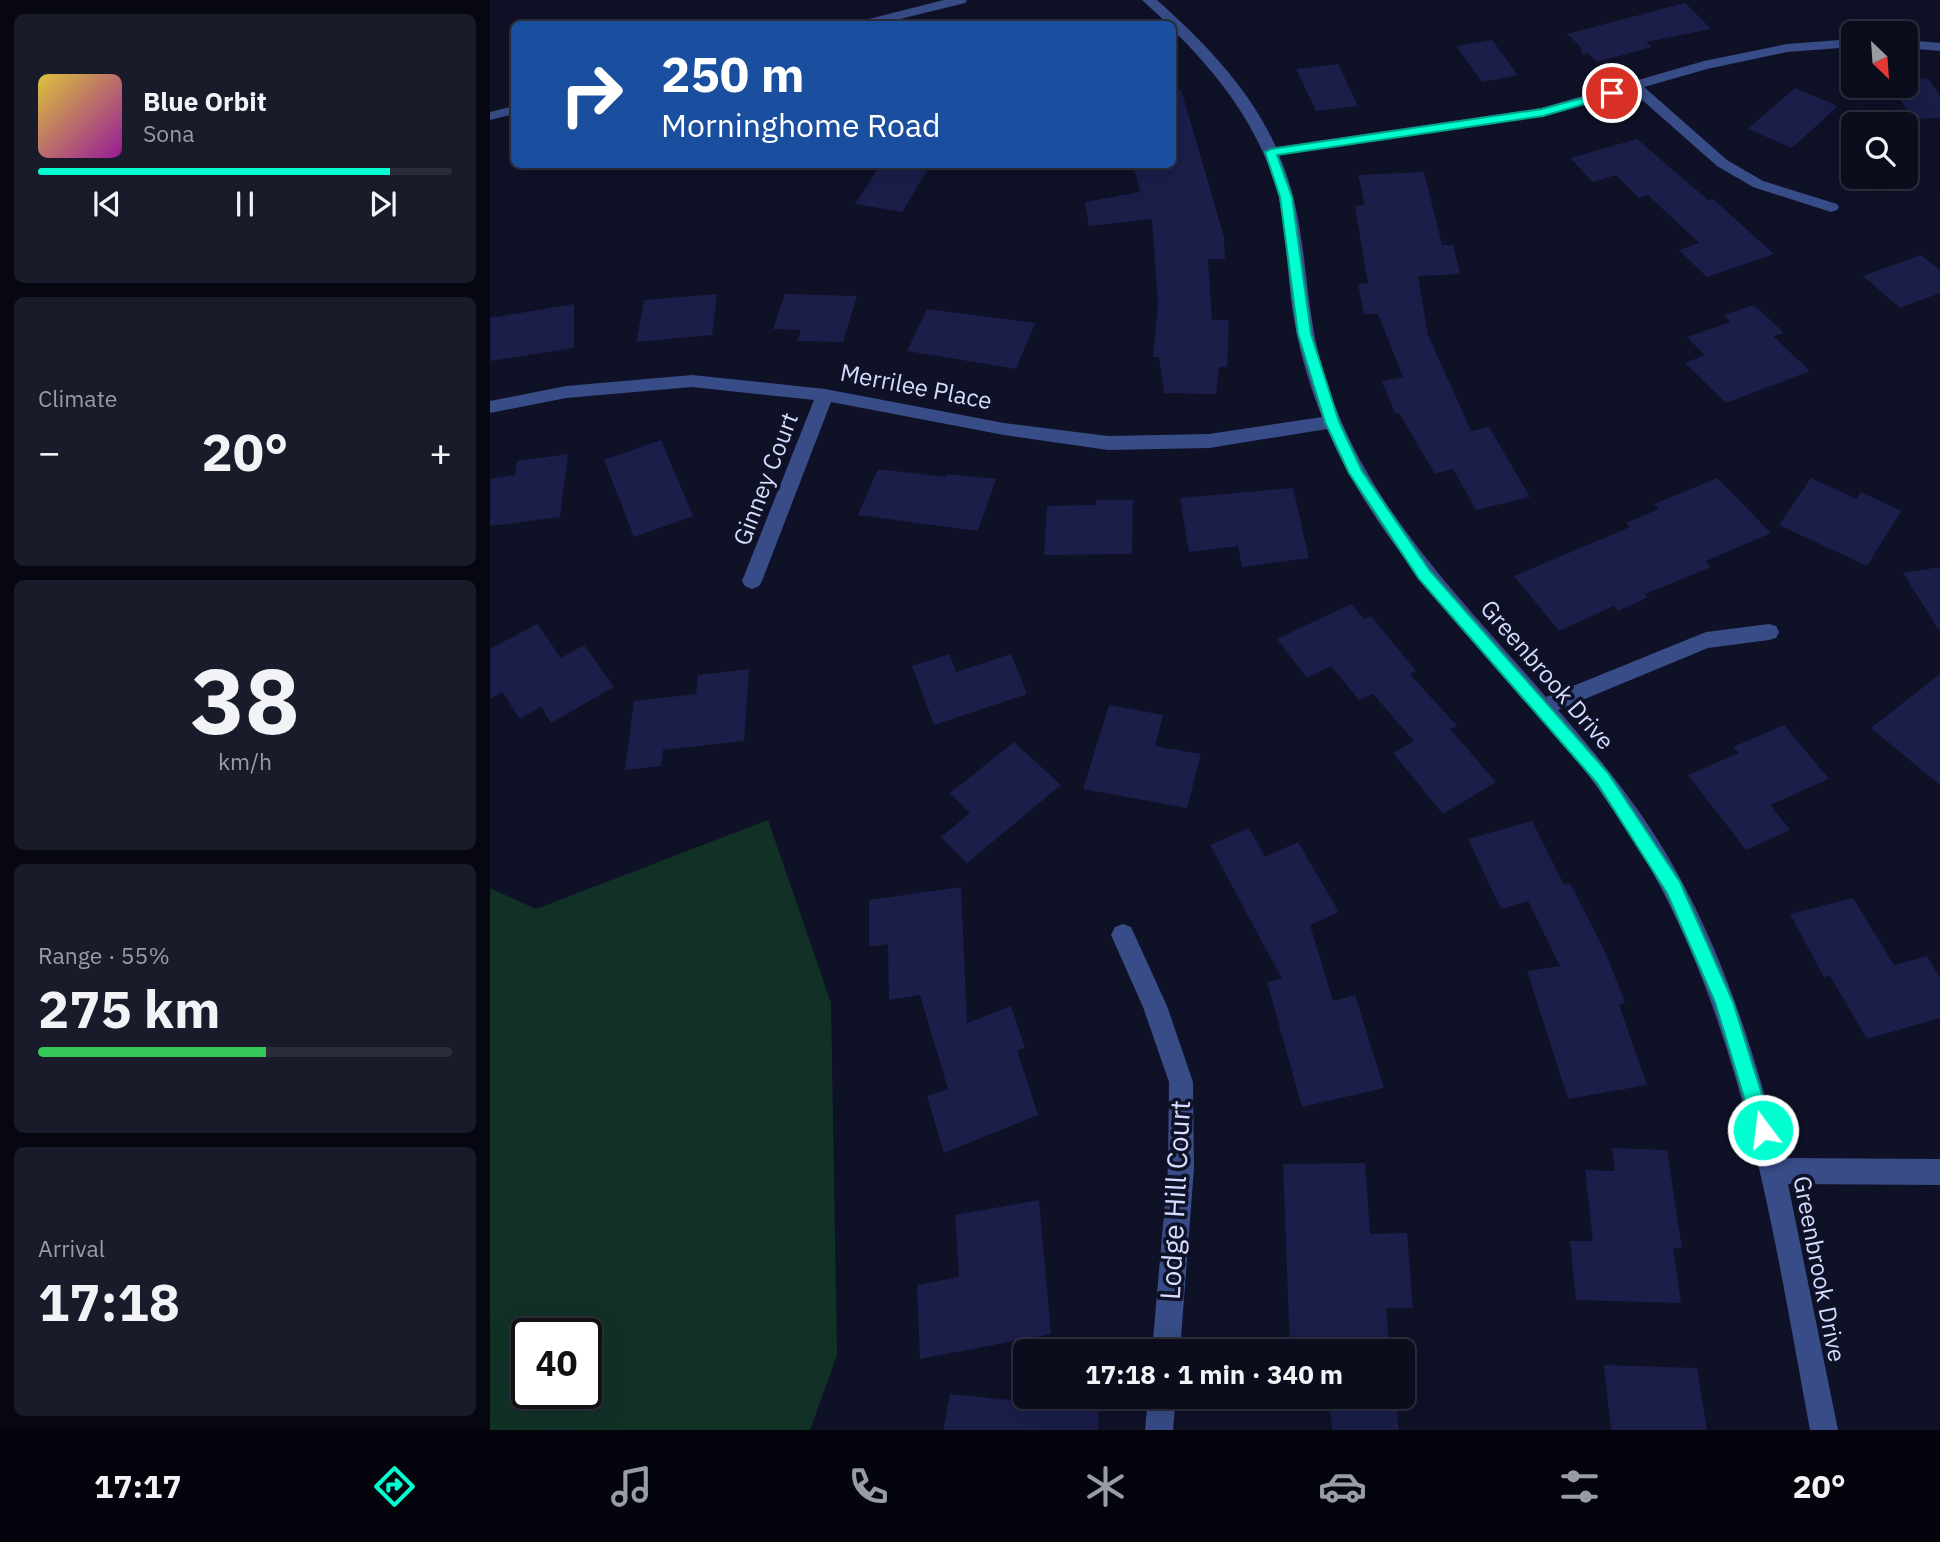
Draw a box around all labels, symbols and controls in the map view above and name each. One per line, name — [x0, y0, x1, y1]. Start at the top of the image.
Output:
north arrow — [1841, 21, 1918, 98]
map controls — [1841, 21, 1918, 189]
text: 250 m — [661, 42, 805, 105]
icon: right — [546, 49, 637, 140]
pin — [1582, 63, 1642, 123]
icon: arrive — [1593, 74, 1631, 112]
text: Blue Orbit — [143, 84, 267, 118]
text: Morninghome Road — [661, 104, 941, 146]
button: search — [1841, 112, 1918, 189]
text: Sona — [143, 118, 195, 148]
icon: previous — [88, 185, 126, 223]
icon: pause — [226, 185, 264, 223]
icon: next — [364, 185, 402, 223]
street label: Merrilee Place — [838, 356, 995, 416]
text: Climate — [38, 383, 117, 413]
street label: Ginney Court — [725, 408, 805, 550]
text: 20° — [202, 418, 288, 485]
text: − — [38, 427, 61, 476]
text: + — [429, 427, 452, 476]
street label: Greenbrook Drive — [1474, 593, 1622, 756]
text: 38 — [190, 641, 300, 759]
text: km/h — [218, 746, 272, 776]
text: Range · 55% — [38, 940, 170, 970]
text: 275 km — [38, 975, 220, 1042]
position arrow — [1726, 1093, 1800, 1167]
street label: Lodge Hill Court — [1151, 1099, 1198, 1301]
street label: Greenbrook Drive — [1786, 1173, 1854, 1365]
text: Arrival — [38, 1233, 105, 1263]
text: 17:18 — [38, 1268, 180, 1335]
speed limit sign: 40 — [511, 1318, 602, 1409]
text: 17:18 · 1 min · 340 m — [1085, 1357, 1343, 1391]
icon: directions — [370, 1462, 419, 1511]
icon: music — [607, 1462, 656, 1511]
icon: phone — [844, 1462, 893, 1511]
icon: climate — [1081, 1462, 1130, 1511]
icon: car — [1318, 1462, 1367, 1511]
icon: filters — [1555, 1462, 1604, 1511]
text: 17:17 — [94, 1465, 181, 1507]
text: 20° — [1792, 1465, 1846, 1507]

